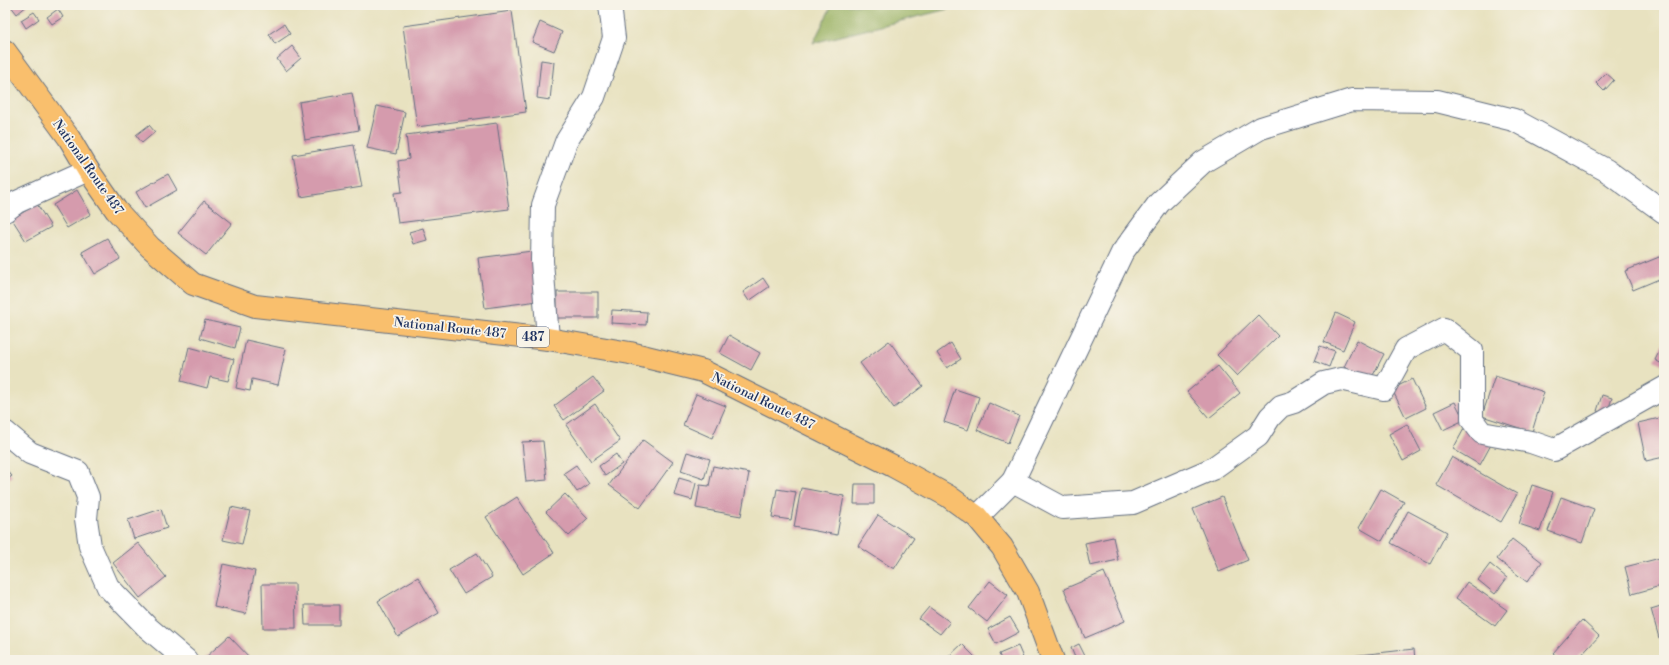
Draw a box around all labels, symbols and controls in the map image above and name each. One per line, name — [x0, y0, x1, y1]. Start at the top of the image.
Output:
street label: National Route 487 — [49, 116, 127, 218]
street label: National Route 487 — [393, 314, 507, 342]
road number: 487 — [517, 327, 549, 347]
street label: National Route 487 — [709, 369, 817, 433]

